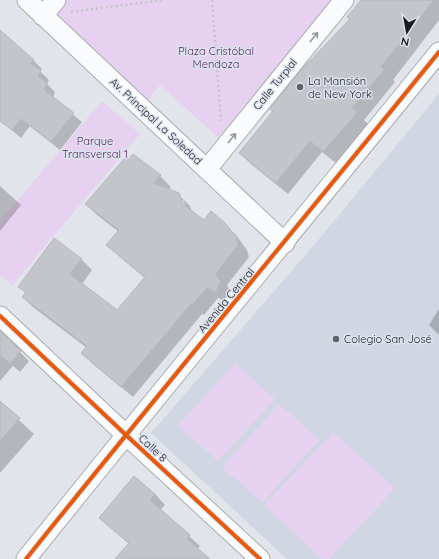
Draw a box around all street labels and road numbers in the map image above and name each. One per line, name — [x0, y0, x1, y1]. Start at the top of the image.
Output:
street label: Calle Turpial — [250, 55, 300, 113]
street label: Av. Principal La Soledad — [107, 75, 205, 167]
street label: Avenida Central — [195, 265, 257, 335]
street label: Calle 8 — [136, 431, 170, 465]

